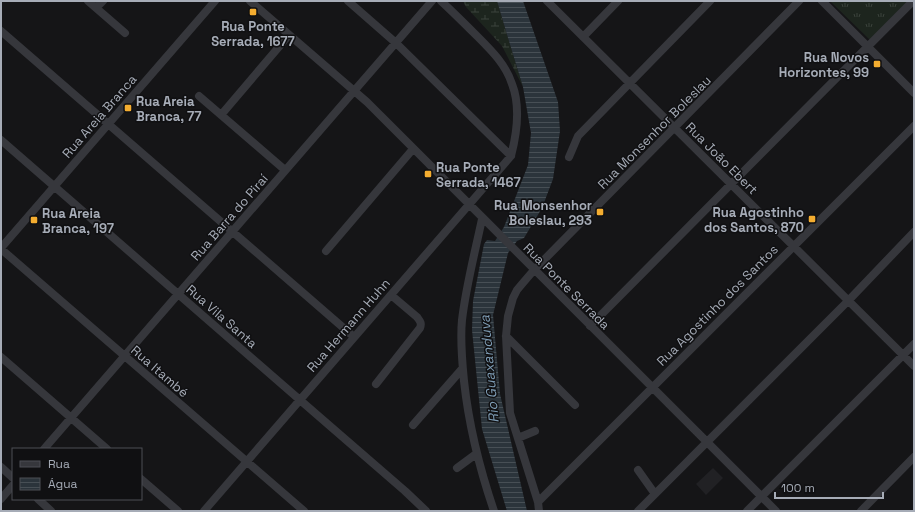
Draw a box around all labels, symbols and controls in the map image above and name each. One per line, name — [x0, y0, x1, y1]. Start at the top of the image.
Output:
marker: Rua Ponte Serrada, 1677 — [248, 7, 258, 17]
place label: Rua Ponte Serrada, 1677 — [211, 18, 295, 50]
place label: Rua Novos Horizontes, 99 — [779, 49, 869, 81]
marker: Rua Novos Horizontes, 99 — [872, 59, 882, 69]
street label: Rua Areia Branca — [58, 71, 141, 162]
street label: Rua Monsenhor Boleslau — [594, 72, 715, 193]
place label: Rua Areia Branca, 77 — [136, 93, 201, 125]
marker: Rua Areia Branca, 77 — [123, 103, 133, 113]
street label: Rua João Ebert — [682, 119, 761, 198]
place label: Rua Ponte Serrada, 1467 — [436, 159, 521, 191]
marker: Rua Ponte Serrada, 1467 — [423, 169, 433, 179]
street label: Rua Barra do Piraí — [187, 170, 272, 264]
place label: Rua Monsenhor Boleslau, 293 — [494, 197, 592, 229]
place label: Rua Agostinho dos Santos, 870 — [704, 204, 804, 236]
place label: Rua Areia Branca, 197 — [42, 205, 114, 237]
marker: Rua Monsenhor Boleslau, 293 — [595, 207, 605, 217]
marker: Rua Agostinho dos Santos, 870 — [807, 214, 817, 224]
marker: Rua Areia Branca, 197 — [29, 215, 39, 225]
street label: Rua Ponte Serrada — [520, 239, 614, 334]
street label: Rua Agostinho dos Santos — [653, 241, 782, 370]
street label: Rua Hermann Huhn — [303, 275, 394, 376]
street label: Rua Vila Santa — [183, 281, 261, 352]
water label: Rio Guaxanduva — [475, 313, 503, 424]
street label: Rua Itambé — [127, 342, 192, 401]
legend — [12, 448, 142, 500]
text: Rua — [48, 456, 70, 472]
scale bar — [775, 474, 883, 500]
text: Água — [48, 476, 78, 492]
text: 100 m — [781, 480, 815, 496]

